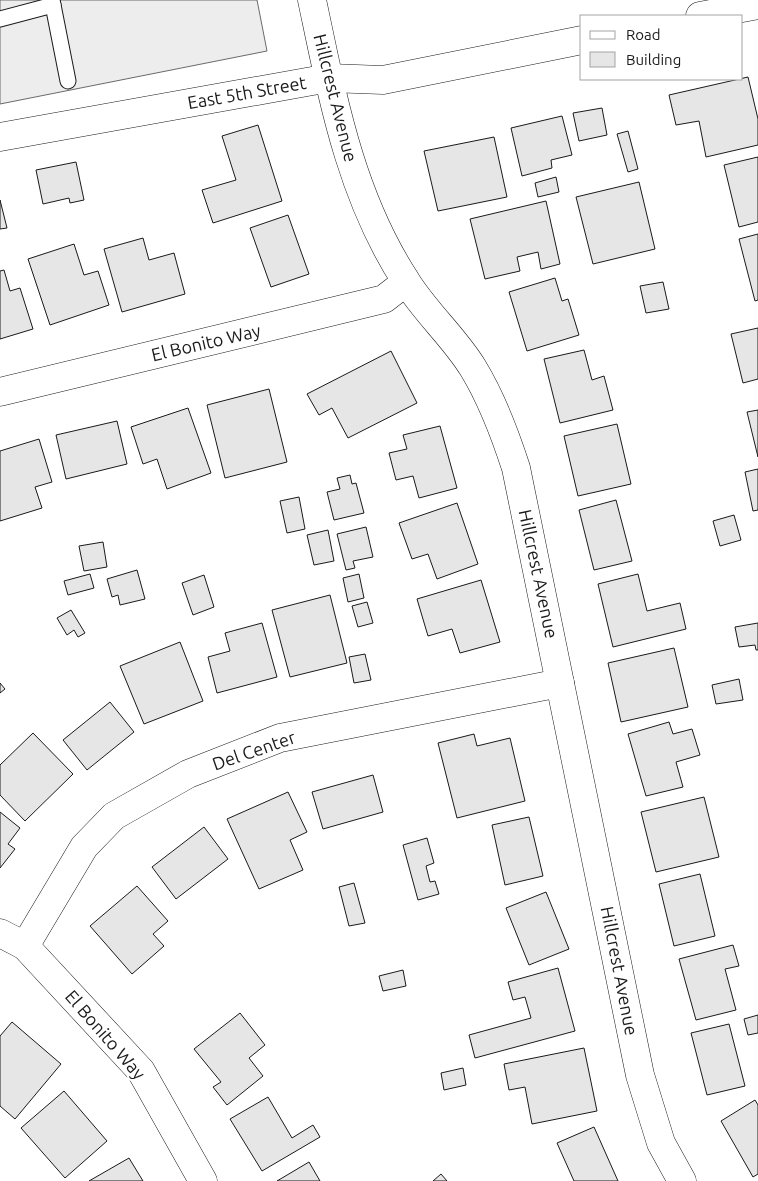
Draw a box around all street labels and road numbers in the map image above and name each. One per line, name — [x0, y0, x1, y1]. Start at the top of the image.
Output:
street label: Hillcrest Avenue — [310, 32, 362, 164]
street label: East 5th Street — [186, 72, 308, 112]
street label: El Bonito Way — [149, 320, 263, 364]
street label: Hillcrest Avenue — [516, 508, 562, 640]
street label: Del Center — [210, 726, 298, 774]
street label: Hillcrest Avenue — [598, 905, 642, 1037]
street label: El Bonito Way — [62, 986, 150, 1083]

